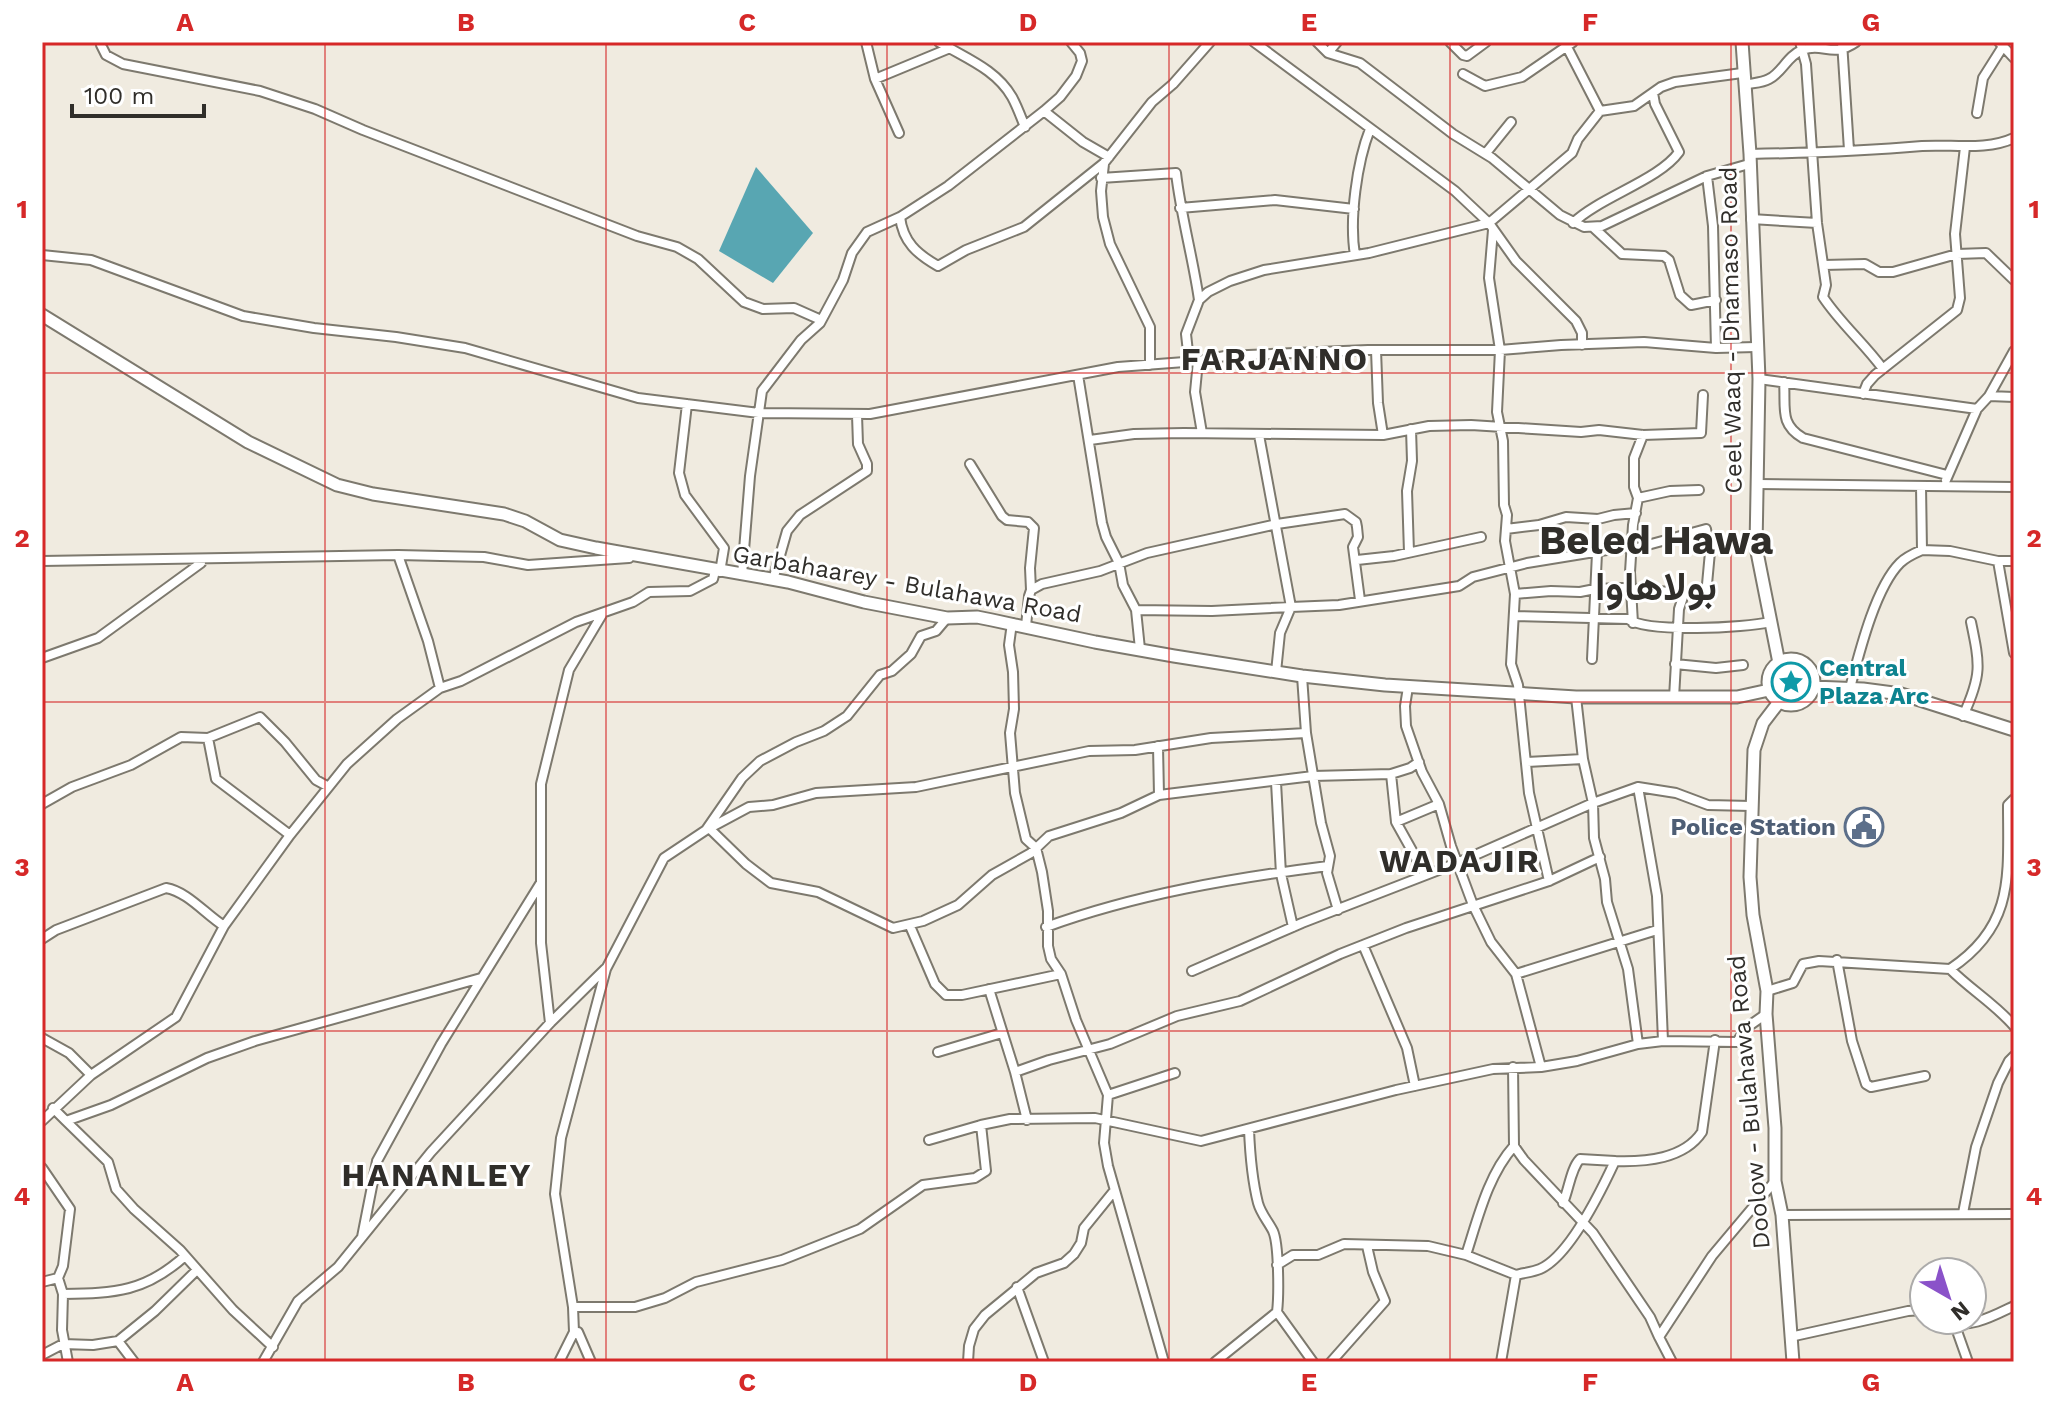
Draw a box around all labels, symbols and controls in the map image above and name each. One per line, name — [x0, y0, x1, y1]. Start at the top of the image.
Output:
text: A — [176, 7, 194, 37]
text: B — [457, 7, 475, 37]
text: C — [738, 7, 756, 37]
text: D — [1019, 7, 1037, 37]
text: E — [1301, 7, 1317, 37]
text: F — [1582, 7, 1598, 37]
text: G — [1862, 7, 1880, 37]
scale bar — [72, 68, 204, 118]
text: 100 m — [84, 82, 154, 110]
street label: Ceel Waaq - Dhamaso Road — [1714, 166, 1748, 494]
text: 1 — [16, 194, 28, 224]
text: 1 — [2028, 194, 2040, 224]
district label: FARJANNO — [1181, 340, 1369, 378]
district label: Beled Hawa بولاهاوا — [1539, 517, 1773, 611]
text: 2 — [14, 523, 30, 553]
text: 2 — [2026, 523, 2042, 553]
street label: Garbahaarey - Bulahawa Road — [730, 540, 1084, 628]
place label: Central Plaza Arc — [1819, 654, 1929, 710]
place icon: Central Plaza Arc — [1770, 661, 1812, 703]
public building icon: Police Station — [1843, 806, 1885, 848]
place label: Police Station — [1670, 813, 1836, 841]
district label: WADAJIR — [1379, 842, 1541, 880]
text: 3 — [14, 852, 30, 882]
text: 3 — [2026, 852, 2042, 882]
street label: Doolow - Bulahawa Road — [1722, 954, 1776, 1250]
district label: HANANLEY — [342, 1156, 532, 1194]
text: 4 — [14, 1181, 31, 1211]
text: 4 — [2026, 1181, 2043, 1211]
north arrow — [1908, 1256, 1988, 1336]
text: N — [1946, 1296, 1974, 1326]
text: A — [176, 1367, 194, 1397]
text: B — [457, 1367, 475, 1397]
text: C — [738, 1367, 756, 1397]
text: D — [1019, 1367, 1037, 1397]
text: E — [1301, 1367, 1317, 1397]
text: F — [1582, 1367, 1598, 1397]
text: G — [1862, 1367, 1880, 1397]

